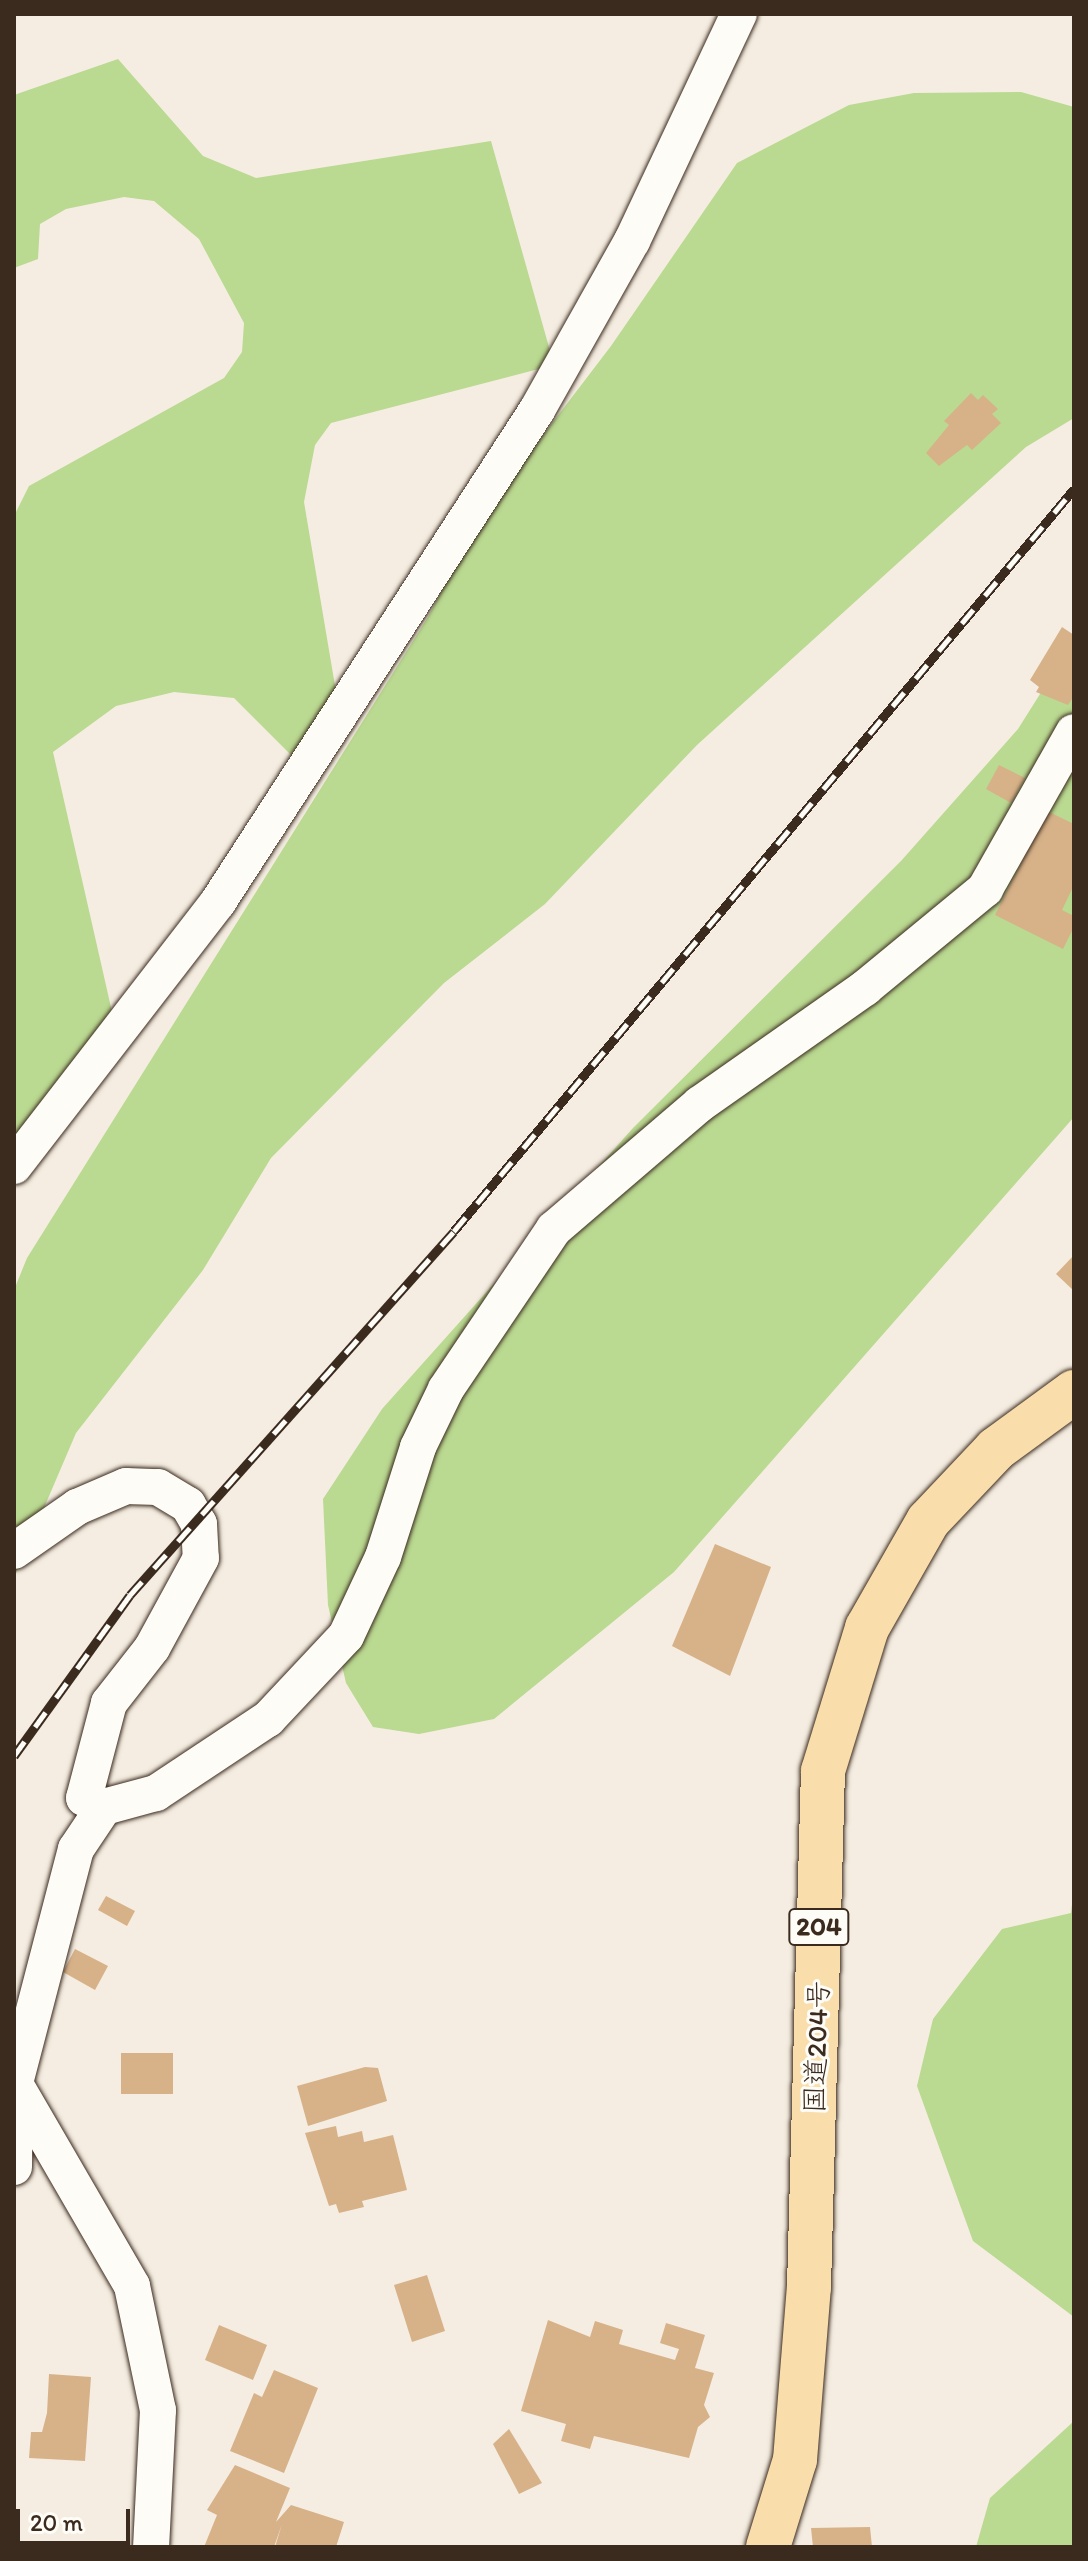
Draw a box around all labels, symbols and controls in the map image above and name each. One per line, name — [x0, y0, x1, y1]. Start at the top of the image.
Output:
road number: 204 — [787, 1905, 851, 1949]
street label: 国道204号 — [797, 1980, 835, 2114]
scale bar — [20, 2493, 134, 2543]
text: 20 m — [30, 2508, 83, 2537]

